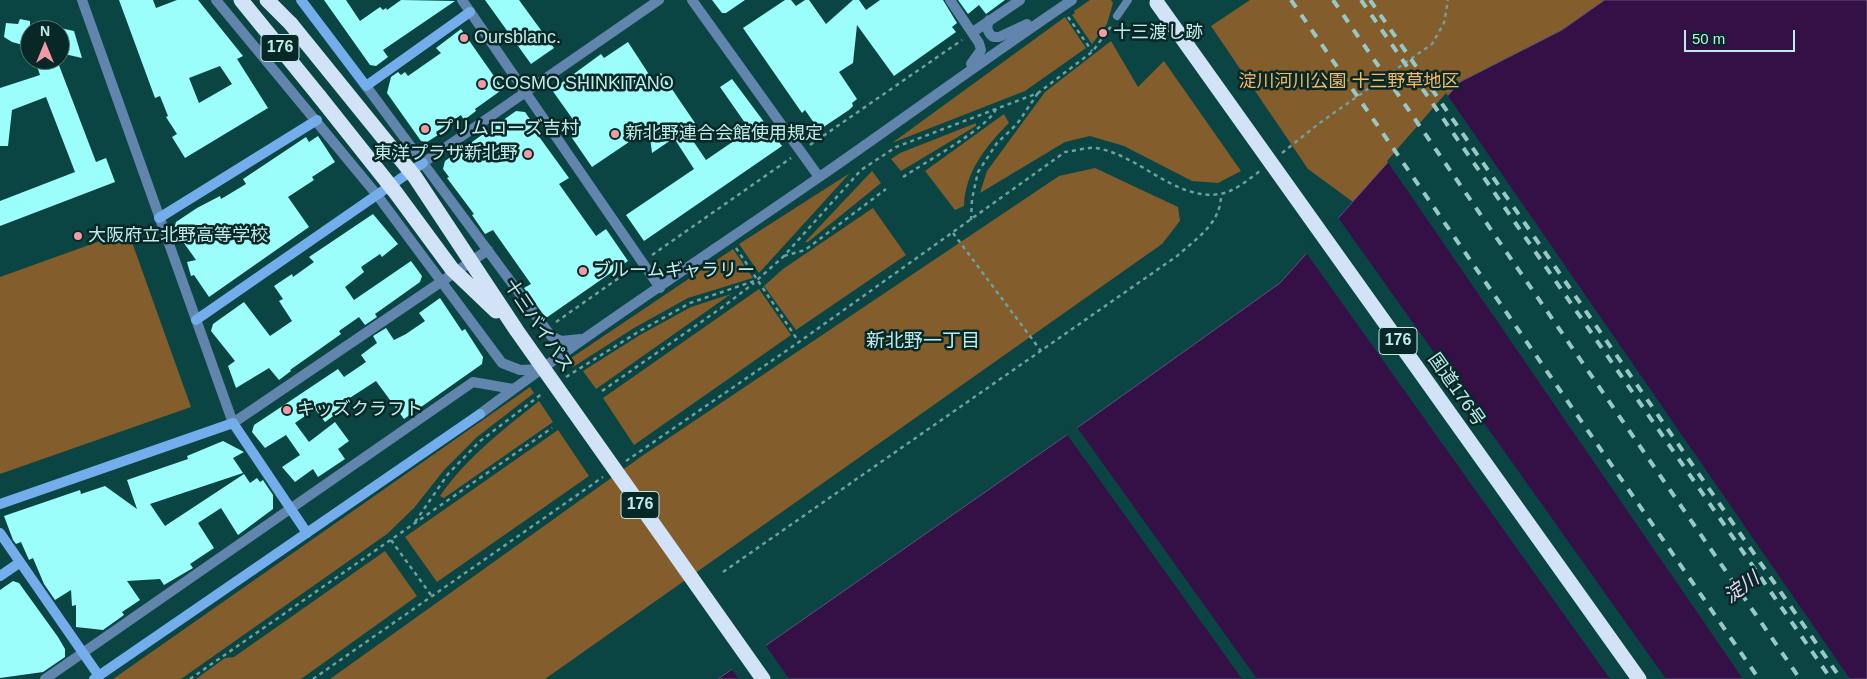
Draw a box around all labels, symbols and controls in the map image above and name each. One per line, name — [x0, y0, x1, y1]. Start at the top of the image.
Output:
north arrow — [20, 20, 70, 70]
scale bar — [1687, 20, 1798, 52]
place label: 十三渡し跡 — [1113, 22, 1203, 44]
text: N — [40, 23, 50, 39]
place label: Oursblanc. — [474, 27, 561, 49]
marker: 十三渡し跡 — [1097, 27, 1109, 39]
text: 50 m — [1692, 30, 1725, 47]
marker: Oursblanc. — [458, 32, 470, 44]
road number: 176 — [261, 34, 299, 62]
park label: 淀川河川公園 十三野草地区 — [1238, 71, 1460, 93]
place label: COSMO SHINKITANO — [492, 73, 674, 95]
marker: COSMO SHINKITANO — [476, 78, 488, 90]
place label: プリムローズ吉村 — [435, 118, 579, 140]
marker: プリムローズ吉村 — [419, 123, 431, 135]
place label: 新北野連合会館使用規定 — [625, 123, 823, 145]
marker: 新北野連合会館使用規定 — [609, 128, 621, 140]
place label: 東洋プラザ新北野 — [374, 143, 518, 165]
marker: 東洋プラザ新北野 — [522, 148, 534, 160]
place label: 大阪府立北野高等学校 — [88, 225, 268, 247]
marker: 大阪府立北野高等学校 — [72, 230, 84, 242]
place label: ブルームギャラリー — [593, 260, 755, 282]
marker: ブルームギャラリー — [577, 265, 589, 277]
street label: 十三バイパス — [499, 275, 577, 377]
road number: 176 — [1379, 328, 1417, 354]
district label: 新北野一丁目 — [866, 331, 980, 353]
street label: 国道176号 — [1423, 349, 1489, 431]
place label: キッズクラフト — [297, 399, 423, 421]
marker: キッズクラフト — [281, 404, 293, 416]
road number: 176 — [621, 492, 659, 518]
water label: 淀川 — [1720, 568, 1764, 608]

